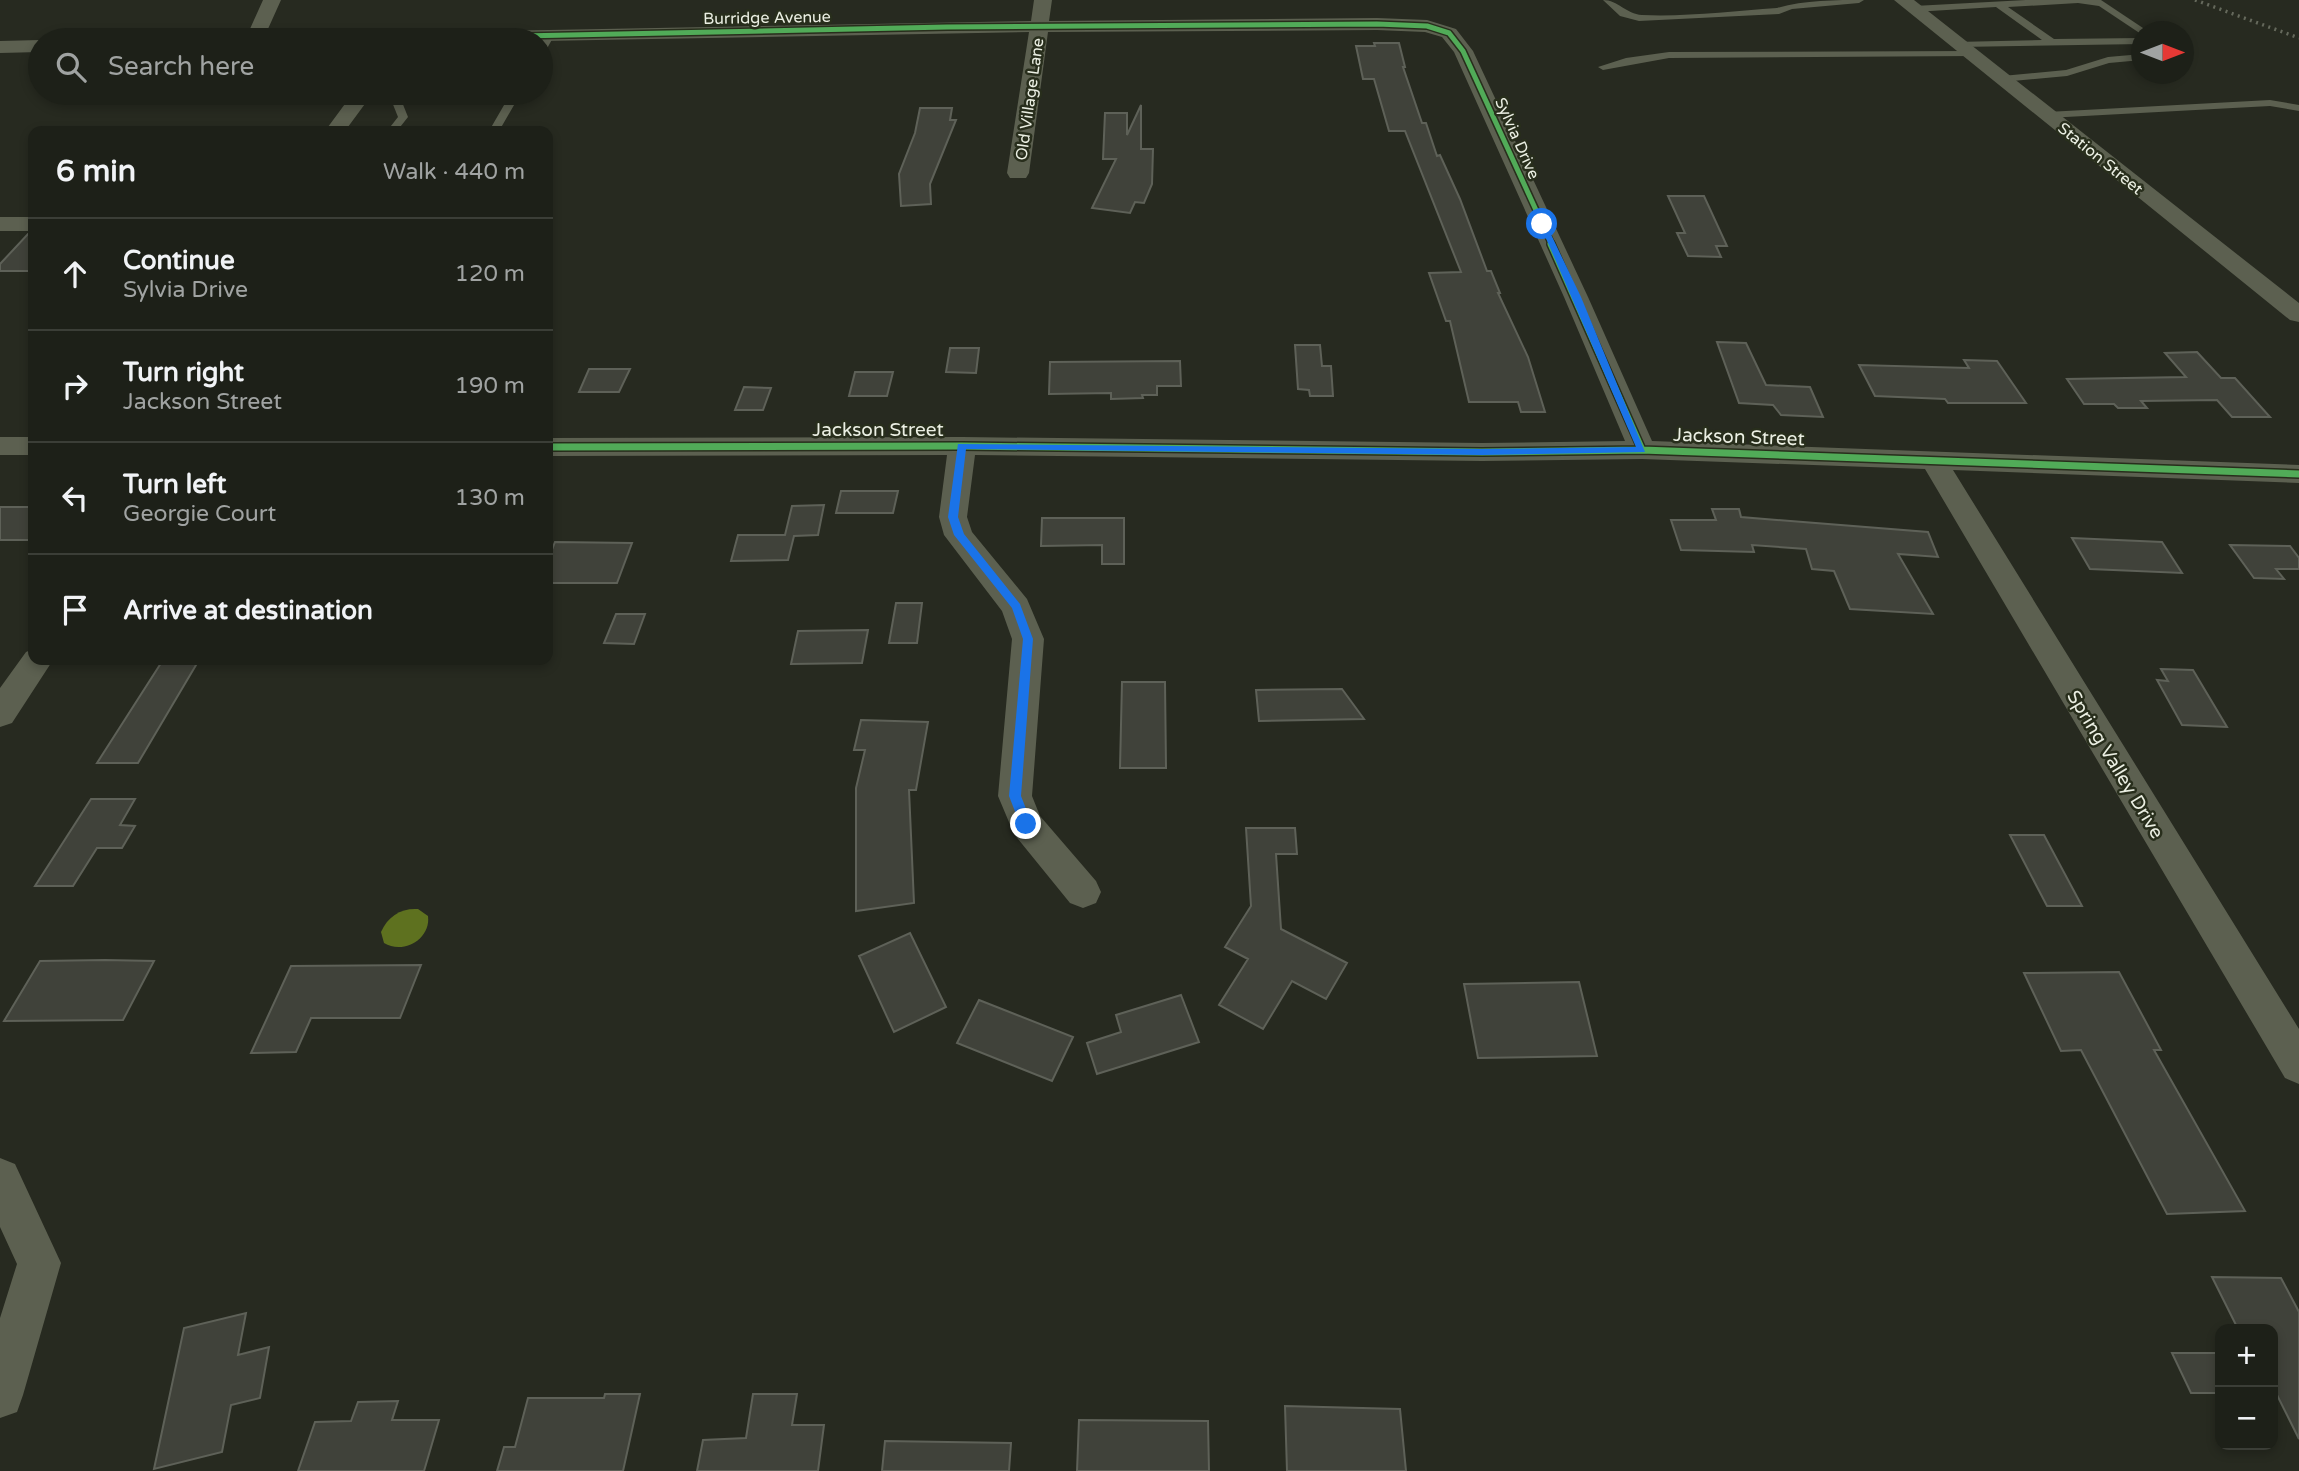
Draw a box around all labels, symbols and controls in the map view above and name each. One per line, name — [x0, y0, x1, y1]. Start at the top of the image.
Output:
street label: Burridge Avenue — [703, 7, 831, 29]
north arrow — [2131, 21, 2194, 84]
search box — [28, 28, 553, 105]
street label: Old Village Lane — [1012, 37, 1048, 162]
icon: search — [52, 48, 90, 86]
text: Search here — [108, 51, 254, 82]
street label: Sylvia Drive — [1490, 95, 1544, 182]
street label: Station Street — [2054, 118, 2147, 199]
text: 6 min — [56, 153, 136, 190]
text: Walk · 440 m — [383, 158, 525, 186]
route start — [1526, 208, 1557, 239]
text: Continue — [123, 245, 235, 276]
icon: ahead — [56, 255, 94, 293]
text: 120 m — [455, 260, 525, 288]
text: Sylvia Drive — [123, 276, 248, 304]
text: Turn right — [123, 357, 244, 388]
icon: right — [56, 367, 94, 405]
text: 190 m — [455, 372, 525, 400]
text: Jackson Street — [123, 388, 282, 416]
street label: Jackson Street — [812, 419, 944, 441]
street label: Jackson Street — [1673, 424, 1805, 450]
text: Turn left — [123, 469, 226, 500]
icon: left — [56, 479, 94, 517]
text: 130 m — [455, 484, 525, 512]
text: Georgie Court — [123, 500, 276, 528]
icon: arrive — [56, 591, 94, 629]
text: Arrive at destination — [123, 595, 373, 626]
street label: Spring Valley Drive — [2062, 686, 2168, 843]
route end — [1010, 808, 1041, 839]
map controls — [2215, 1324, 2278, 1450]
button: + — [2215, 1324, 2278, 1387]
button: − — [2215, 1387, 2278, 1450]

